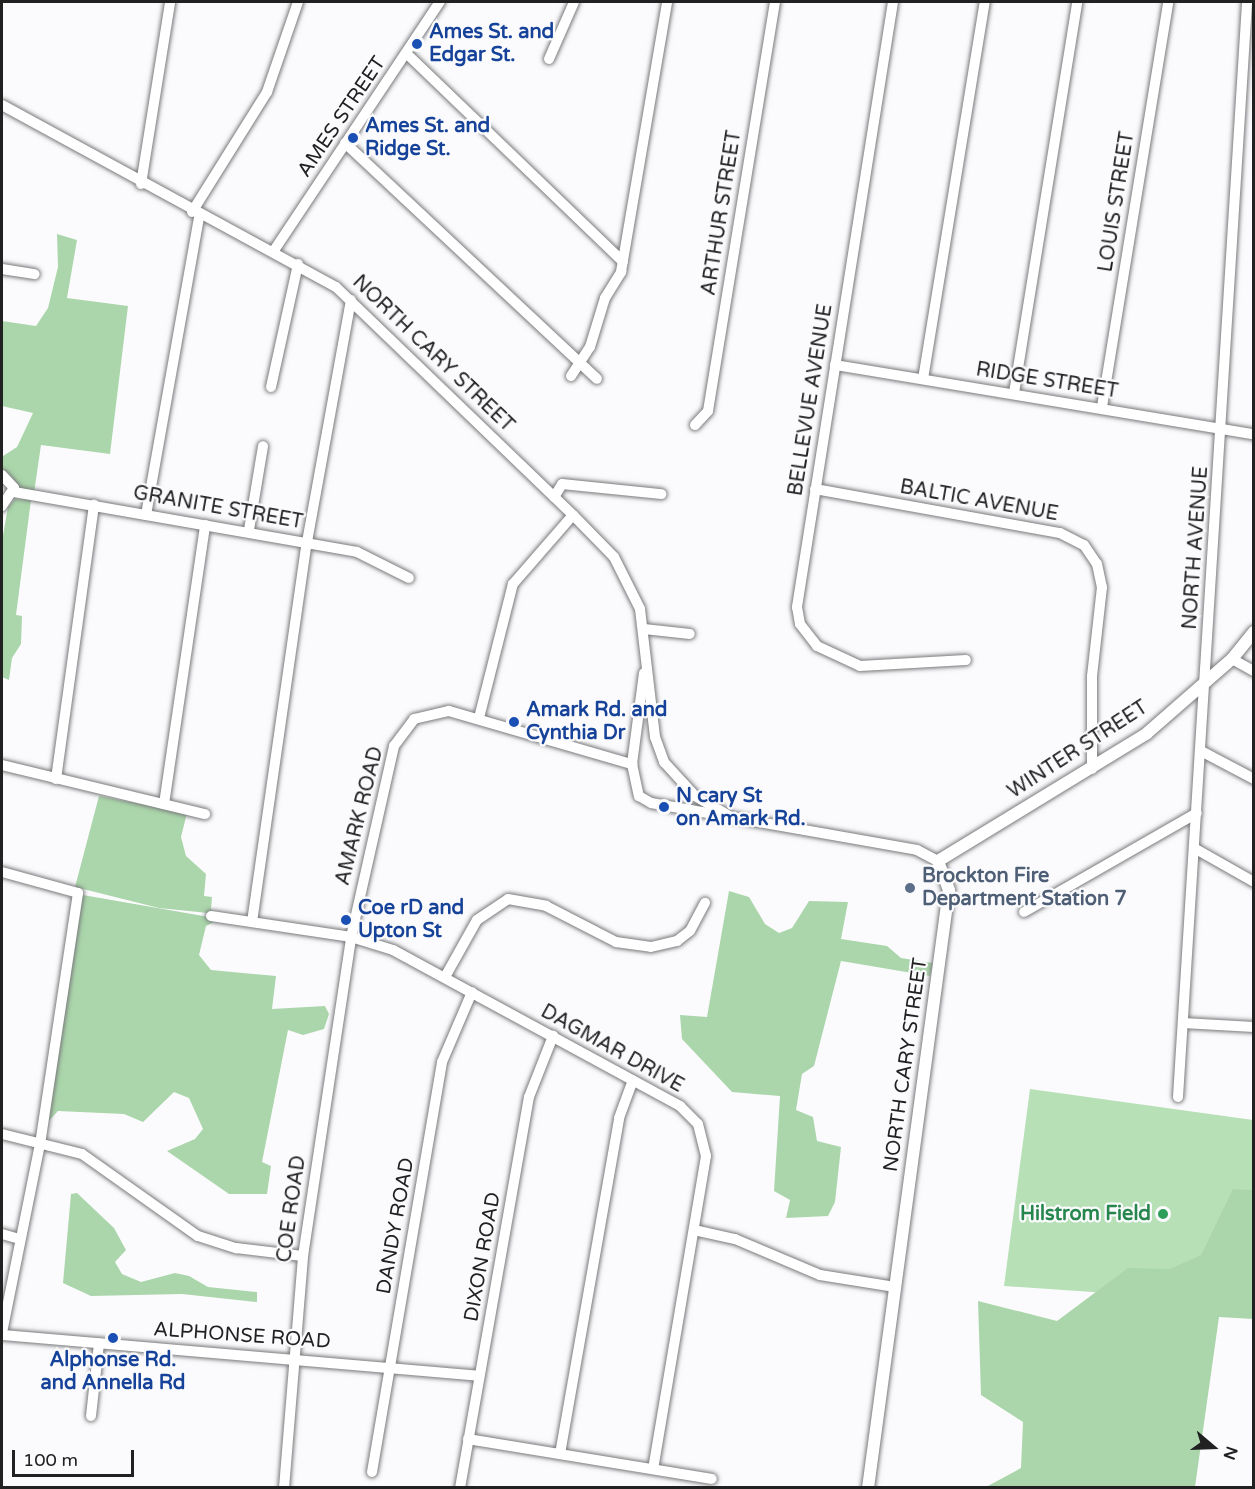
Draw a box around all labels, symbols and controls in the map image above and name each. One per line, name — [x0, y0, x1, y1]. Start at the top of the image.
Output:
place label: Ames St. and Edgar St. — [429, 20, 554, 67]
marker: Ames St. and Edgar St. — [410, 37, 424, 51]
street label: AMES STREET — [293, 52, 391, 182]
place label: Ames St. and Ridge St. — [365, 114, 490, 161]
street label: ARTHUR STREET — [697, 129, 747, 297]
street label: LOUIS STREET — [1094, 130, 1140, 274]
marker: Ames St. and Ridge St. — [346, 131, 360, 145]
street label: NORTH CARY STREET — [347, 270, 519, 438]
street label: BELLEVUE AVENUE — [784, 302, 838, 498]
street label: RIDGE STREET — [974, 358, 1120, 404]
street label: NORTH AVENUE — [1178, 466, 1214, 630]
street label: BALTIC AVENUE — [898, 475, 1060, 527]
street label: GRANITE STREET — [131, 481, 305, 535]
street label: WINTER STREET — [1004, 696, 1152, 804]
place label: Amark Rd. and Cynthia Dr — [526, 698, 667, 745]
marker: Amark Rd. and Cynthia Dr — [507, 715, 521, 729]
street label: AMARK ROAD — [331, 744, 389, 888]
place label: N cary St on Amark Rd. — [676, 784, 806, 831]
marker: N cary St on Amark Rd. — [657, 800, 671, 814]
place label: Brockton Fire Department Station 7 — [922, 864, 1127, 911]
marker: Brockton Fire Department Station 7 — [903, 881, 917, 895]
place label: Coe rD and Upton St — [358, 897, 464, 944]
marker: Coe rD and Upton St — [339, 913, 353, 927]
street label: NORTH CARY STREET — [879, 956, 933, 1174]
street label: DAGMAR DRIVE — [536, 1000, 688, 1098]
street label: COE ROAD — [273, 1154, 311, 1264]
street label: DANDY ROAD — [372, 1156, 420, 1296]
street label: DIXON ROAD — [460, 1190, 506, 1324]
place label: Hilstrom Field — [1020, 1202, 1151, 1226]
marker: Hilstrom Field — [1156, 1207, 1170, 1221]
street label: ALPHONSE ROAD — [153, 1318, 331, 1354]
marker: Alphonse Rd. and Annella Rd — [106, 1331, 120, 1345]
place label: Alphonse Rd. and Annella Rd — [41, 1348, 185, 1395]
north arrow — [1183, 1417, 1243, 1477]
scale bar — [15, 1438, 136, 1476]
text: N — [1218, 1444, 1242, 1462]
text: 100 m — [23, 1449, 78, 1471]

